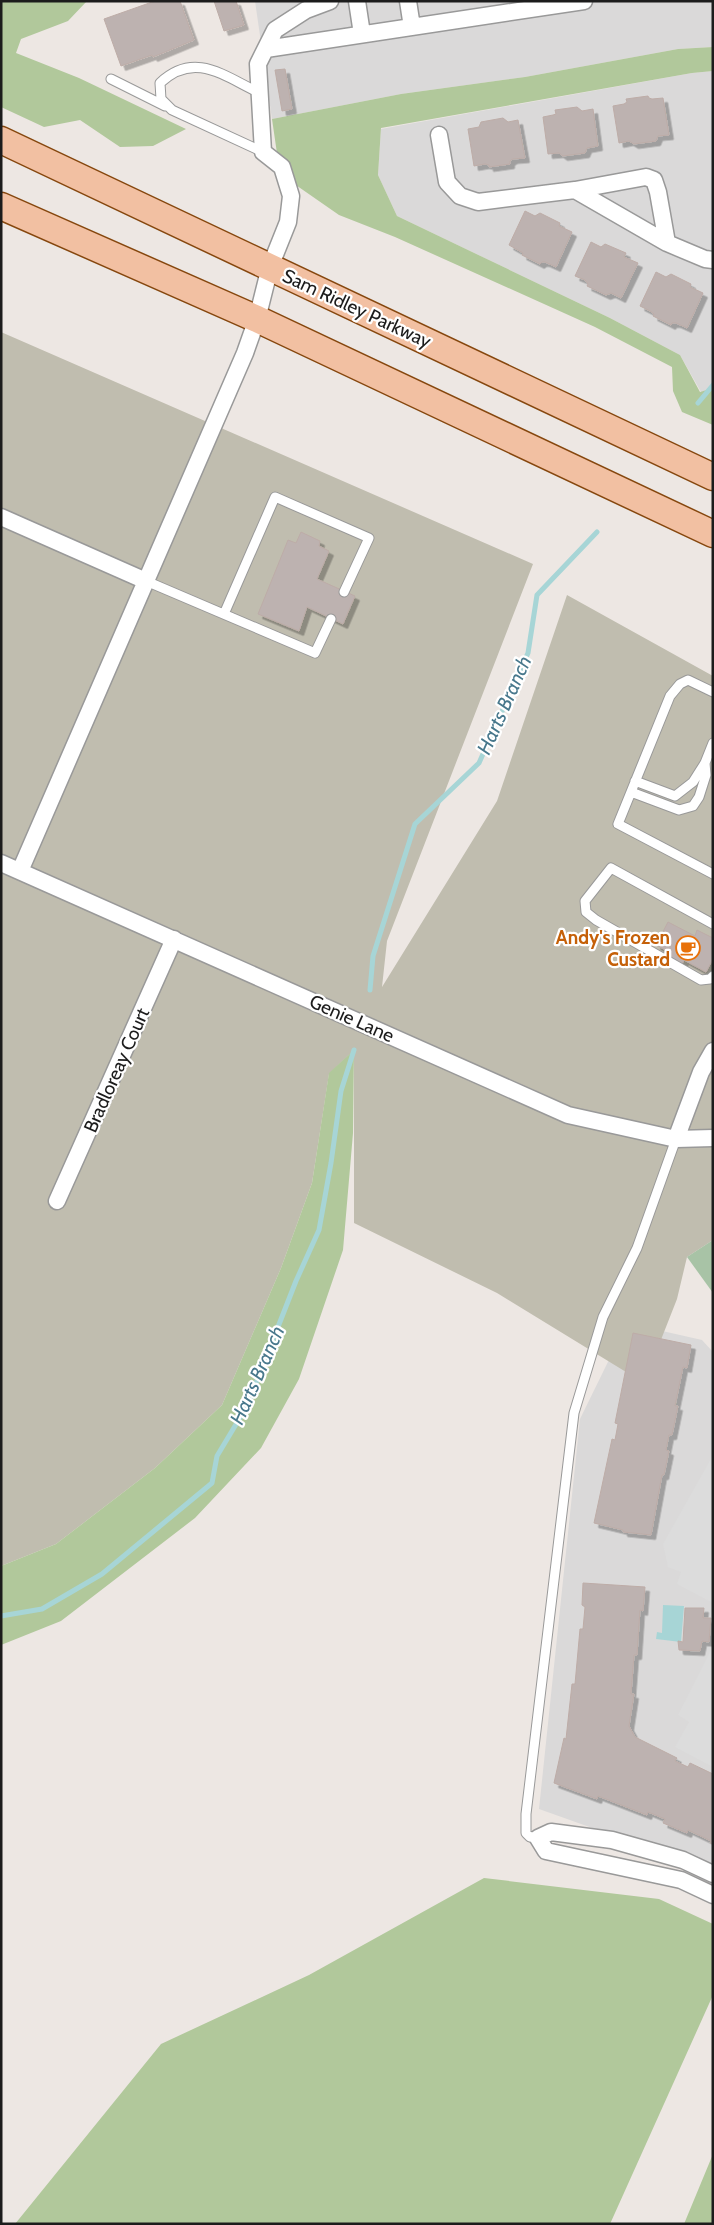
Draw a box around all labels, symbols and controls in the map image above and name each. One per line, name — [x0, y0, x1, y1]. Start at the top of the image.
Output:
street label: Sam Ridley Parkway — [279, 264, 435, 353]
water label: Harts Branch — [472, 652, 536, 758]
place label: Andy's Frozen Custard — [556, 926, 670, 971]
cafe icon: Andy's Frozen Custard — [675, 935, 701, 961]
street label: Genie Lane — [306, 990, 398, 1047]
street label: Bradloreay Court — [79, 1004, 154, 1136]
water label: Harts Branch — [225, 1322, 289, 1428]

